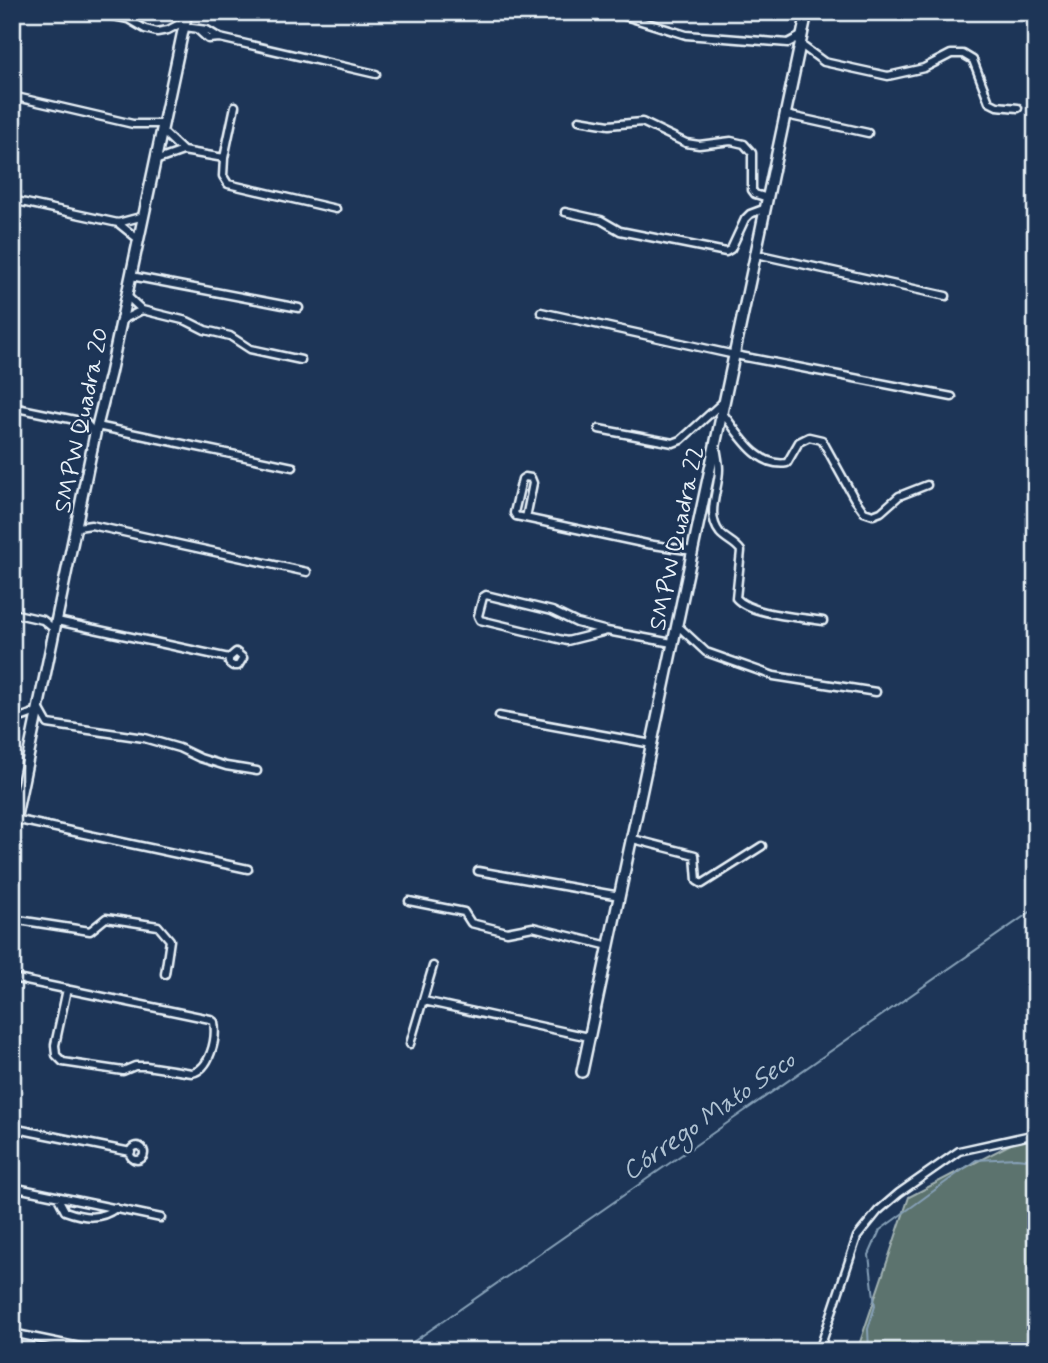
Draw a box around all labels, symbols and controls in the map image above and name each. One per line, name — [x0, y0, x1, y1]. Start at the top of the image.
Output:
street label: SMPW Quadra 20 — [48, 325, 117, 516]
street label: SMPW Quadra 22 — [643, 443, 712, 633]
water label: Córrego Mato Seco — [616, 1044, 804, 1191]

